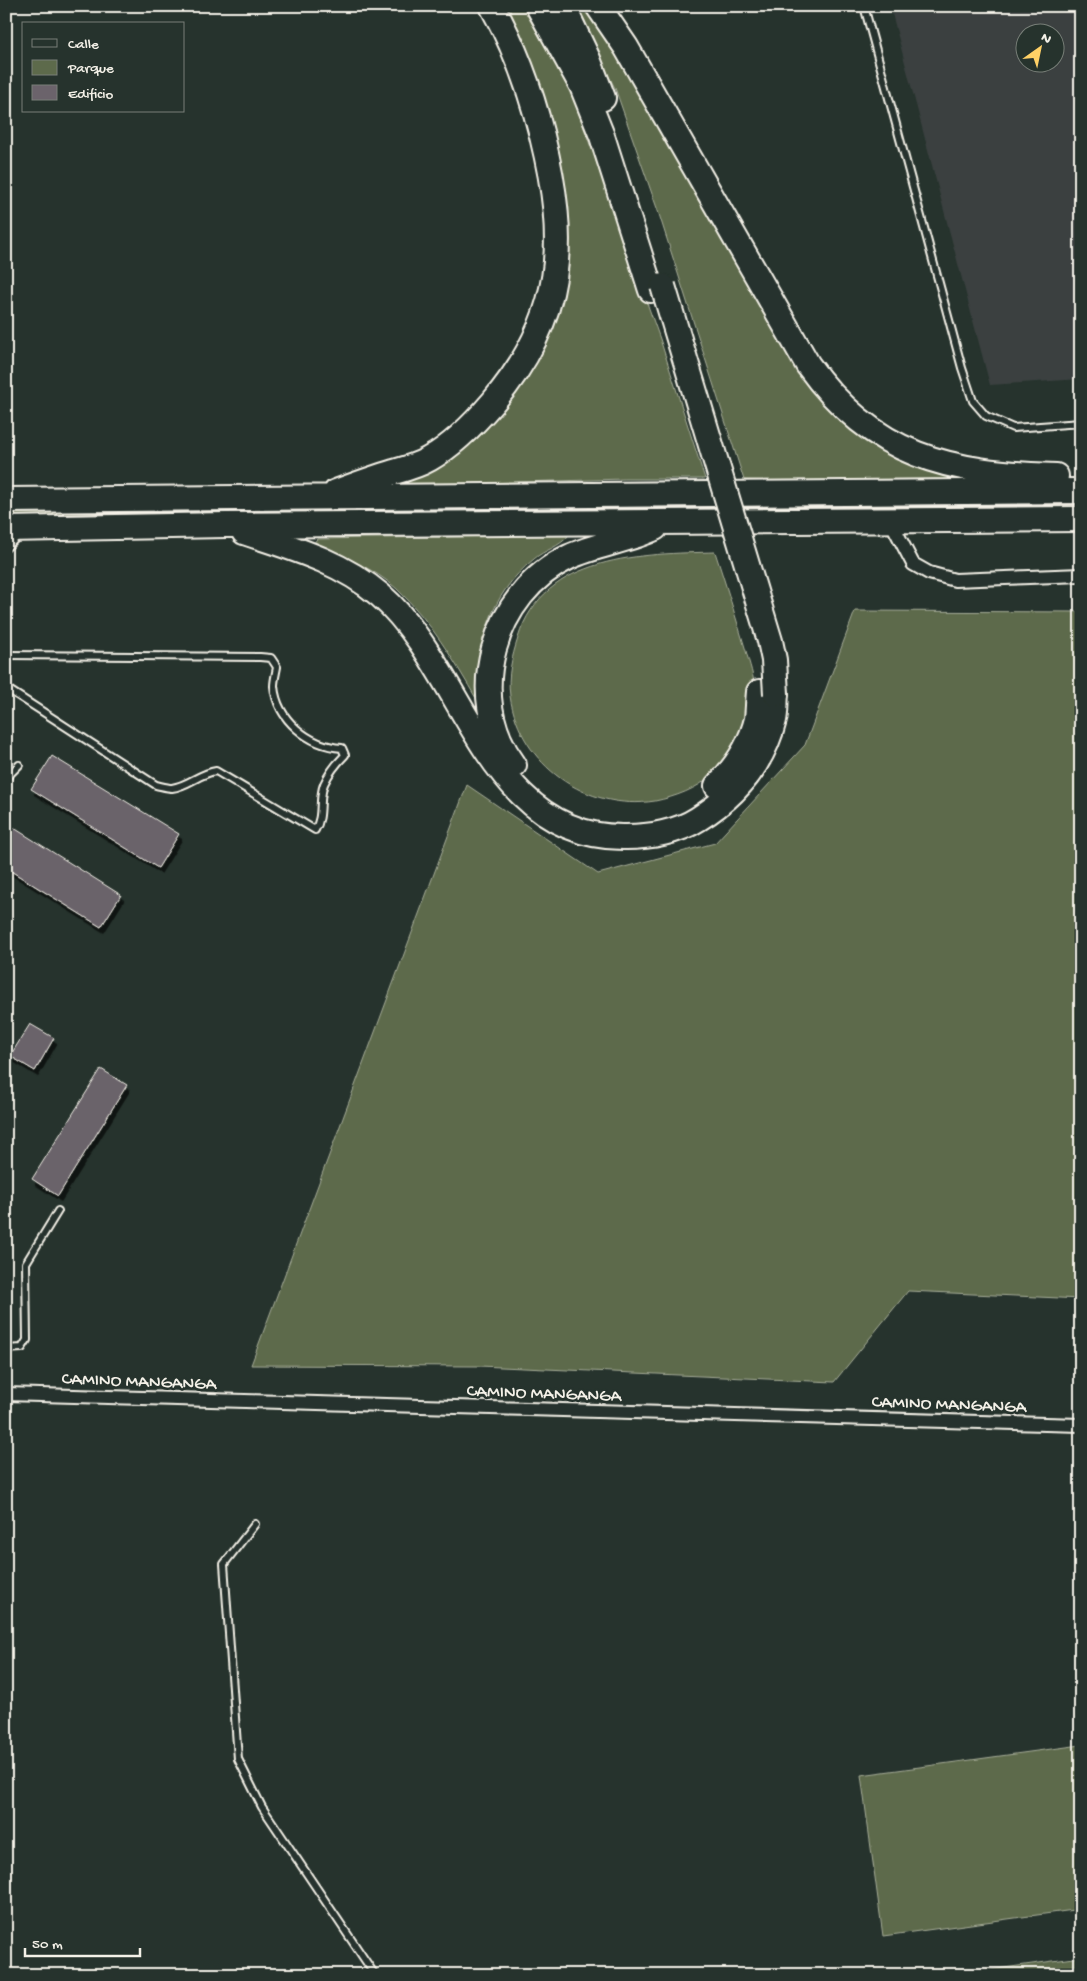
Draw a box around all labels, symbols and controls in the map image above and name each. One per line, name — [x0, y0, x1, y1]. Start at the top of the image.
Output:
legend — [22, 22, 185, 112]
north arrow — [1014, 22, 1064, 72]
text: N — [1037, 30, 1054, 49]
text: Calle — [68, 36, 99, 54]
text: Parque — [67, 60, 114, 78]
text: Edificio — [68, 86, 114, 104]
street label: CAMINO MANGANGA — [61, 1369, 218, 1396]
street label: CAMINO MANGANGA — [466, 1381, 623, 1408]
street label: CAMINO MANGANGA — [871, 1392, 1028, 1419]
scale bar — [25, 1926, 140, 1958]
text: 50 m — [32, 1936, 63, 1954]

